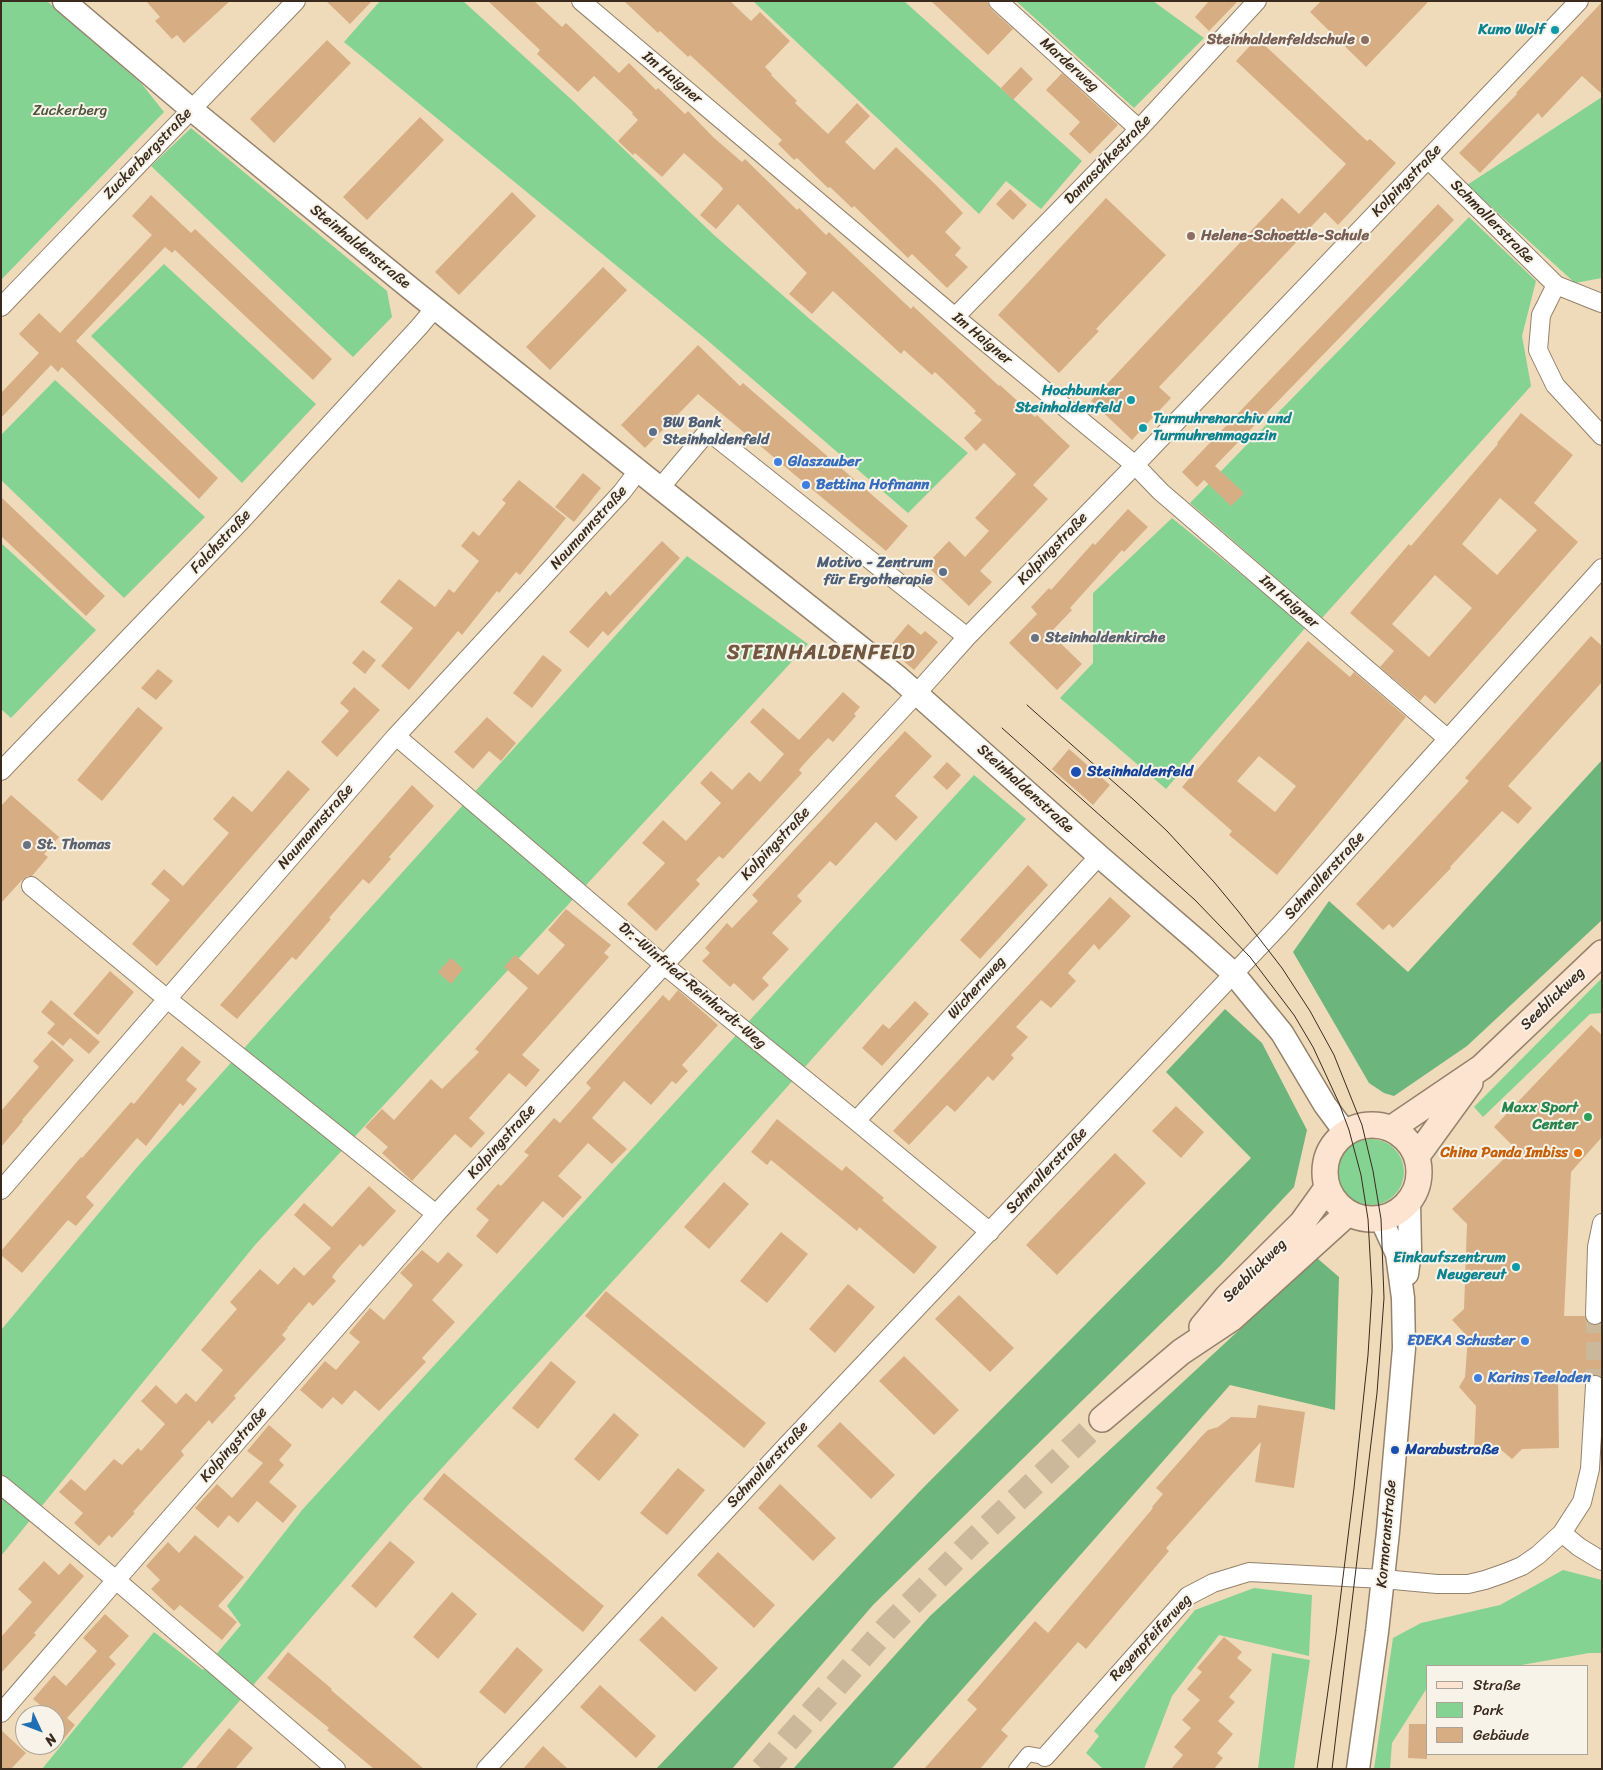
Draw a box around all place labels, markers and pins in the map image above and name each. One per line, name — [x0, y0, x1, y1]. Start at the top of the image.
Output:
place label: Kuno Wolf — [1478, 21, 1545, 39]
marker: Kuno Wolf — [1549, 24, 1561, 36]
place label: Steinhaldenfeldschule — [1207, 31, 1355, 49]
marker: Steinhaldenfeldschule — [1359, 34, 1371, 46]
place label: Helene-Schoettle-Schule — [1201, 227, 1369, 245]
marker: Helene-Schoettle-Schule — [1185, 230, 1197, 242]
place label: Hochbunker Steinhaldenfeld — [1015, 382, 1121, 417]
marker: Hochbunker Steinhaldenfeld — [1125, 394, 1137, 406]
place label: Turmuhrenarchiv und Turmuhrenmagazin — [1153, 410, 1291, 445]
place label: BW Bank Steinhaldenfeld — [663, 414, 769, 449]
marker: Turmuhrenarchiv und Turmuhrenmagazin — [1137, 422, 1149, 434]
marker: BW Bank Steinhaldenfeld — [647, 426, 659, 438]
place label: Glaszauber — [788, 453, 861, 471]
marker: Glaszauber — [772, 456, 784, 468]
place label: Bettina Hofmann — [816, 476, 929, 494]
marker: Bettina Hofmann — [800, 479, 812, 491]
place label: Motivo - Zentrum für Ergotherapie — [817, 554, 933, 589]
marker: Motivo - Zentrum für Ergotherapie — [937, 566, 949, 578]
place label: Steinhaldenkirche — [1045, 629, 1165, 647]
marker: Steinhaldenkirche — [1029, 632, 1041, 644]
place label: Steinhaldenfeld — [1087, 763, 1193, 781]
marker: Steinhaldenfeld — [1069, 765, 1083, 779]
place label: St. Thomas — [37, 836, 110, 854]
marker: St. Thomas — [21, 839, 33, 851]
place label: Maxx Sport Center — [1502, 1099, 1578, 1134]
marker: Maxx Sport Center — [1582, 1111, 1594, 1123]
place label: China Panda Imbiss — [1440, 1144, 1568, 1162]
marker: China Panda Imbiss — [1572, 1147, 1584, 1159]
place label: Einkaufszentrum Neugereut — [1393, 1249, 1506, 1284]
marker: Einkaufszentrum Neugereut — [1510, 1261, 1522, 1273]
place label: EDEKA Schuster — [1407, 1332, 1515, 1350]
marker: EDEKA Schuster — [1519, 1335, 1531, 1347]
place label: Karins Teeladen — [1488, 1369, 1591, 1387]
marker: Karins Teeladen — [1472, 1372, 1484, 1384]
place label: Marabustraße — [1405, 1441, 1499, 1459]
marker: Marabustraße — [1389, 1444, 1401, 1456]

